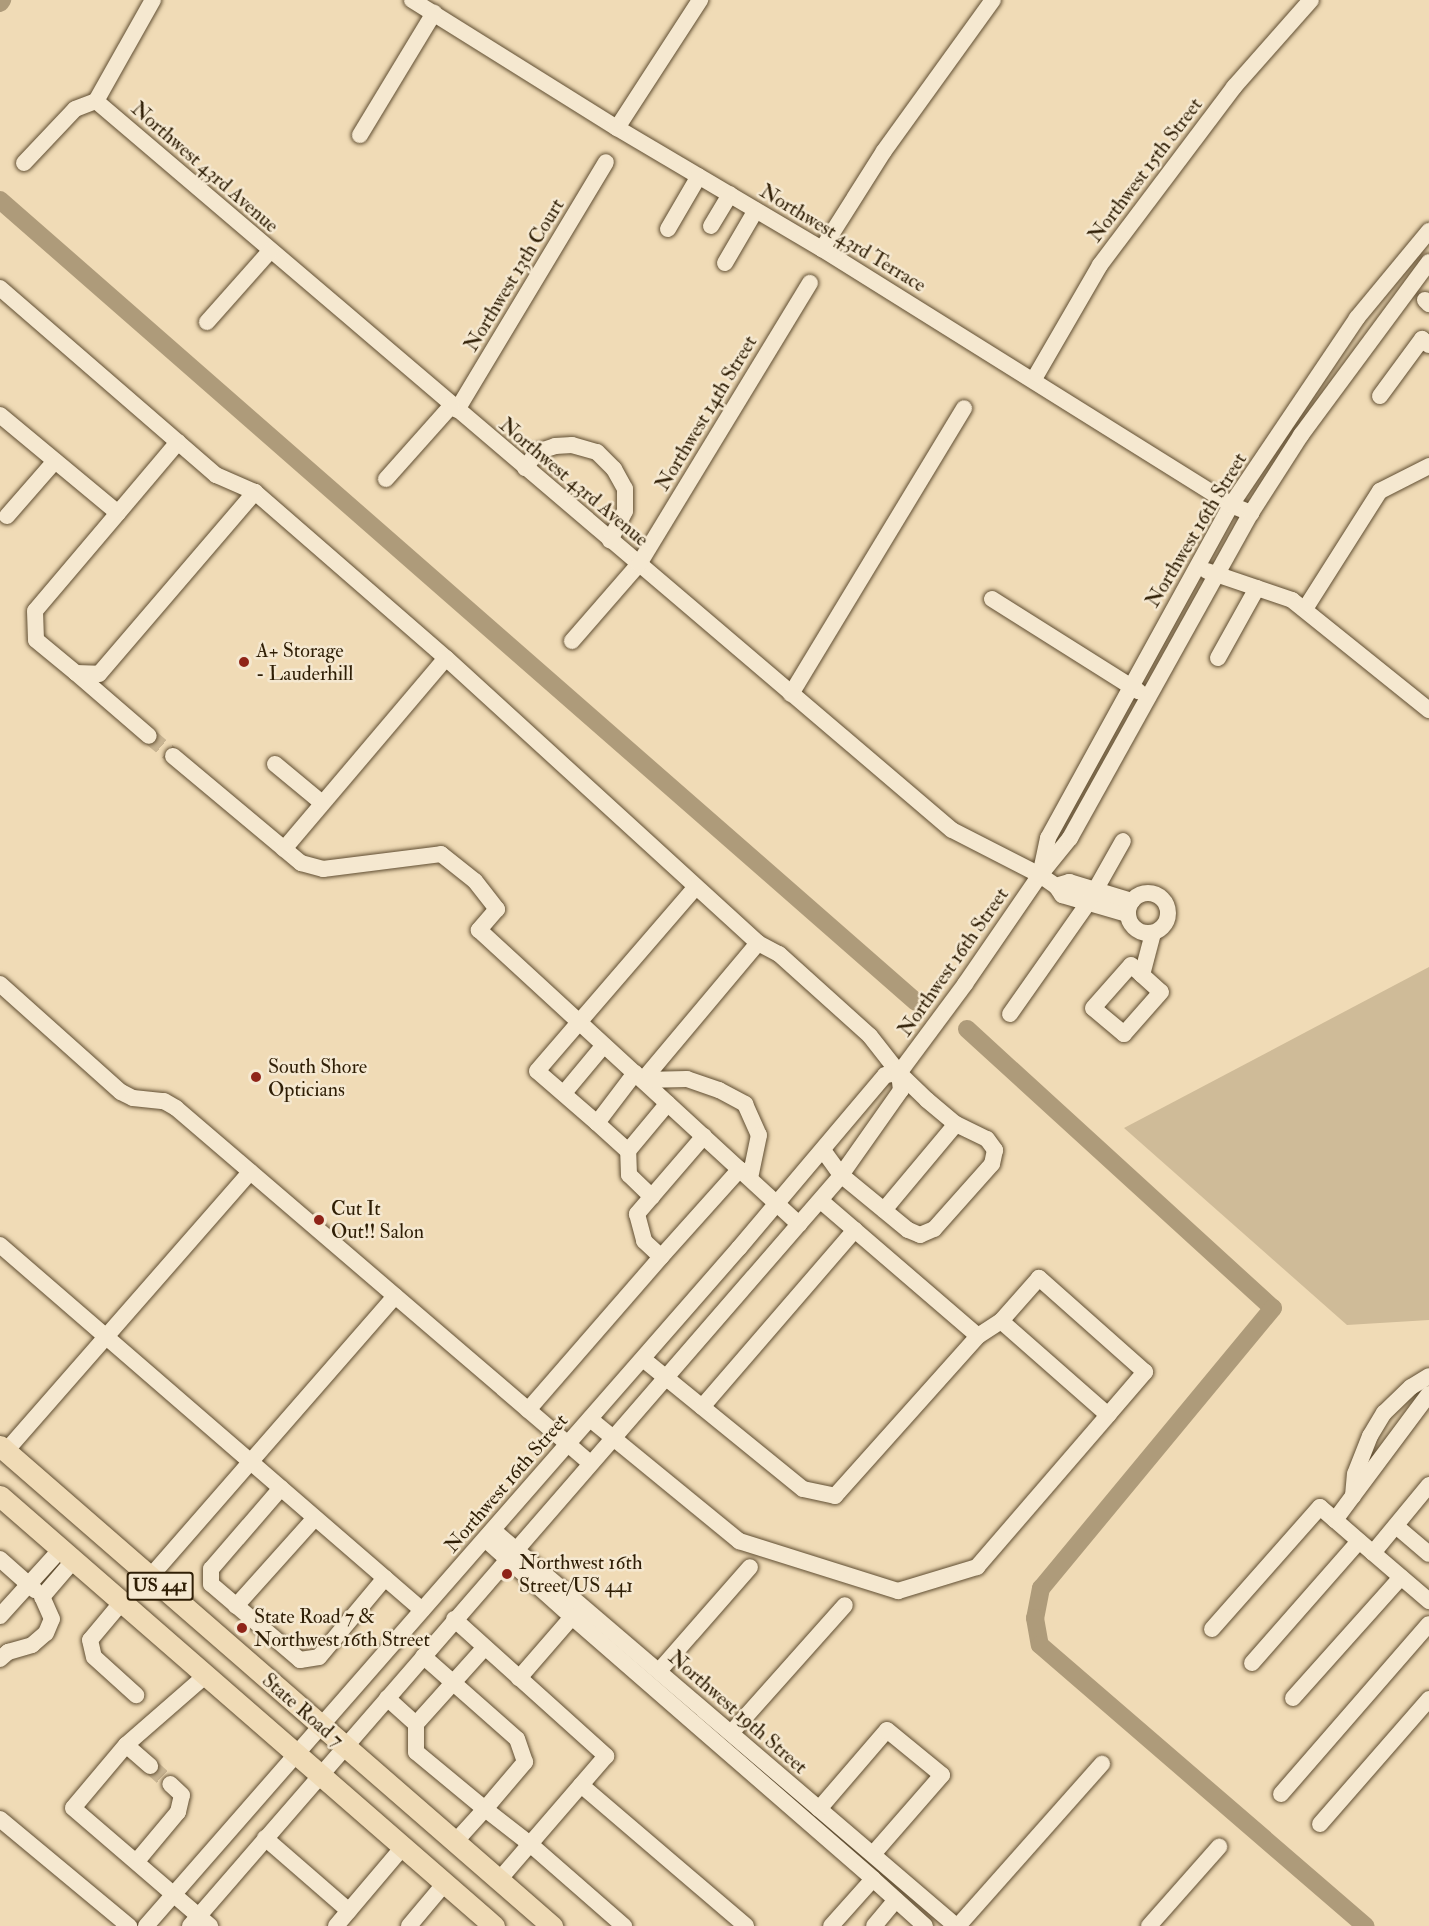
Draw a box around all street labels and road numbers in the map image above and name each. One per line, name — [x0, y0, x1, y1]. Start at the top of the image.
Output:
street label: Northwest 15th Street — [1083, 93, 1207, 247]
street label: Northwest 43rd Avenue — [127, 97, 283, 237]
street label: Northwest 43rd Terrace — [756, 179, 930, 297]
street label: Northwest 13th Court — [459, 194, 569, 356]
street label: Northwest 14th Street — [650, 331, 762, 495]
street label: Northwest 43rd Avenue — [495, 413, 653, 551]
street label: Northwest 16th Street — [1140, 448, 1252, 612]
street label: Northwest 16th Street — [893, 883, 1013, 1041]
street label: Northwest 16th Street — [439, 1409, 573, 1557]
road number: US 441 — [126, 1571, 195, 1601]
street label: Northwest 19th Street — [664, 1645, 812, 1779]
street label: State Road 7 — [257, 1668, 349, 1752]

